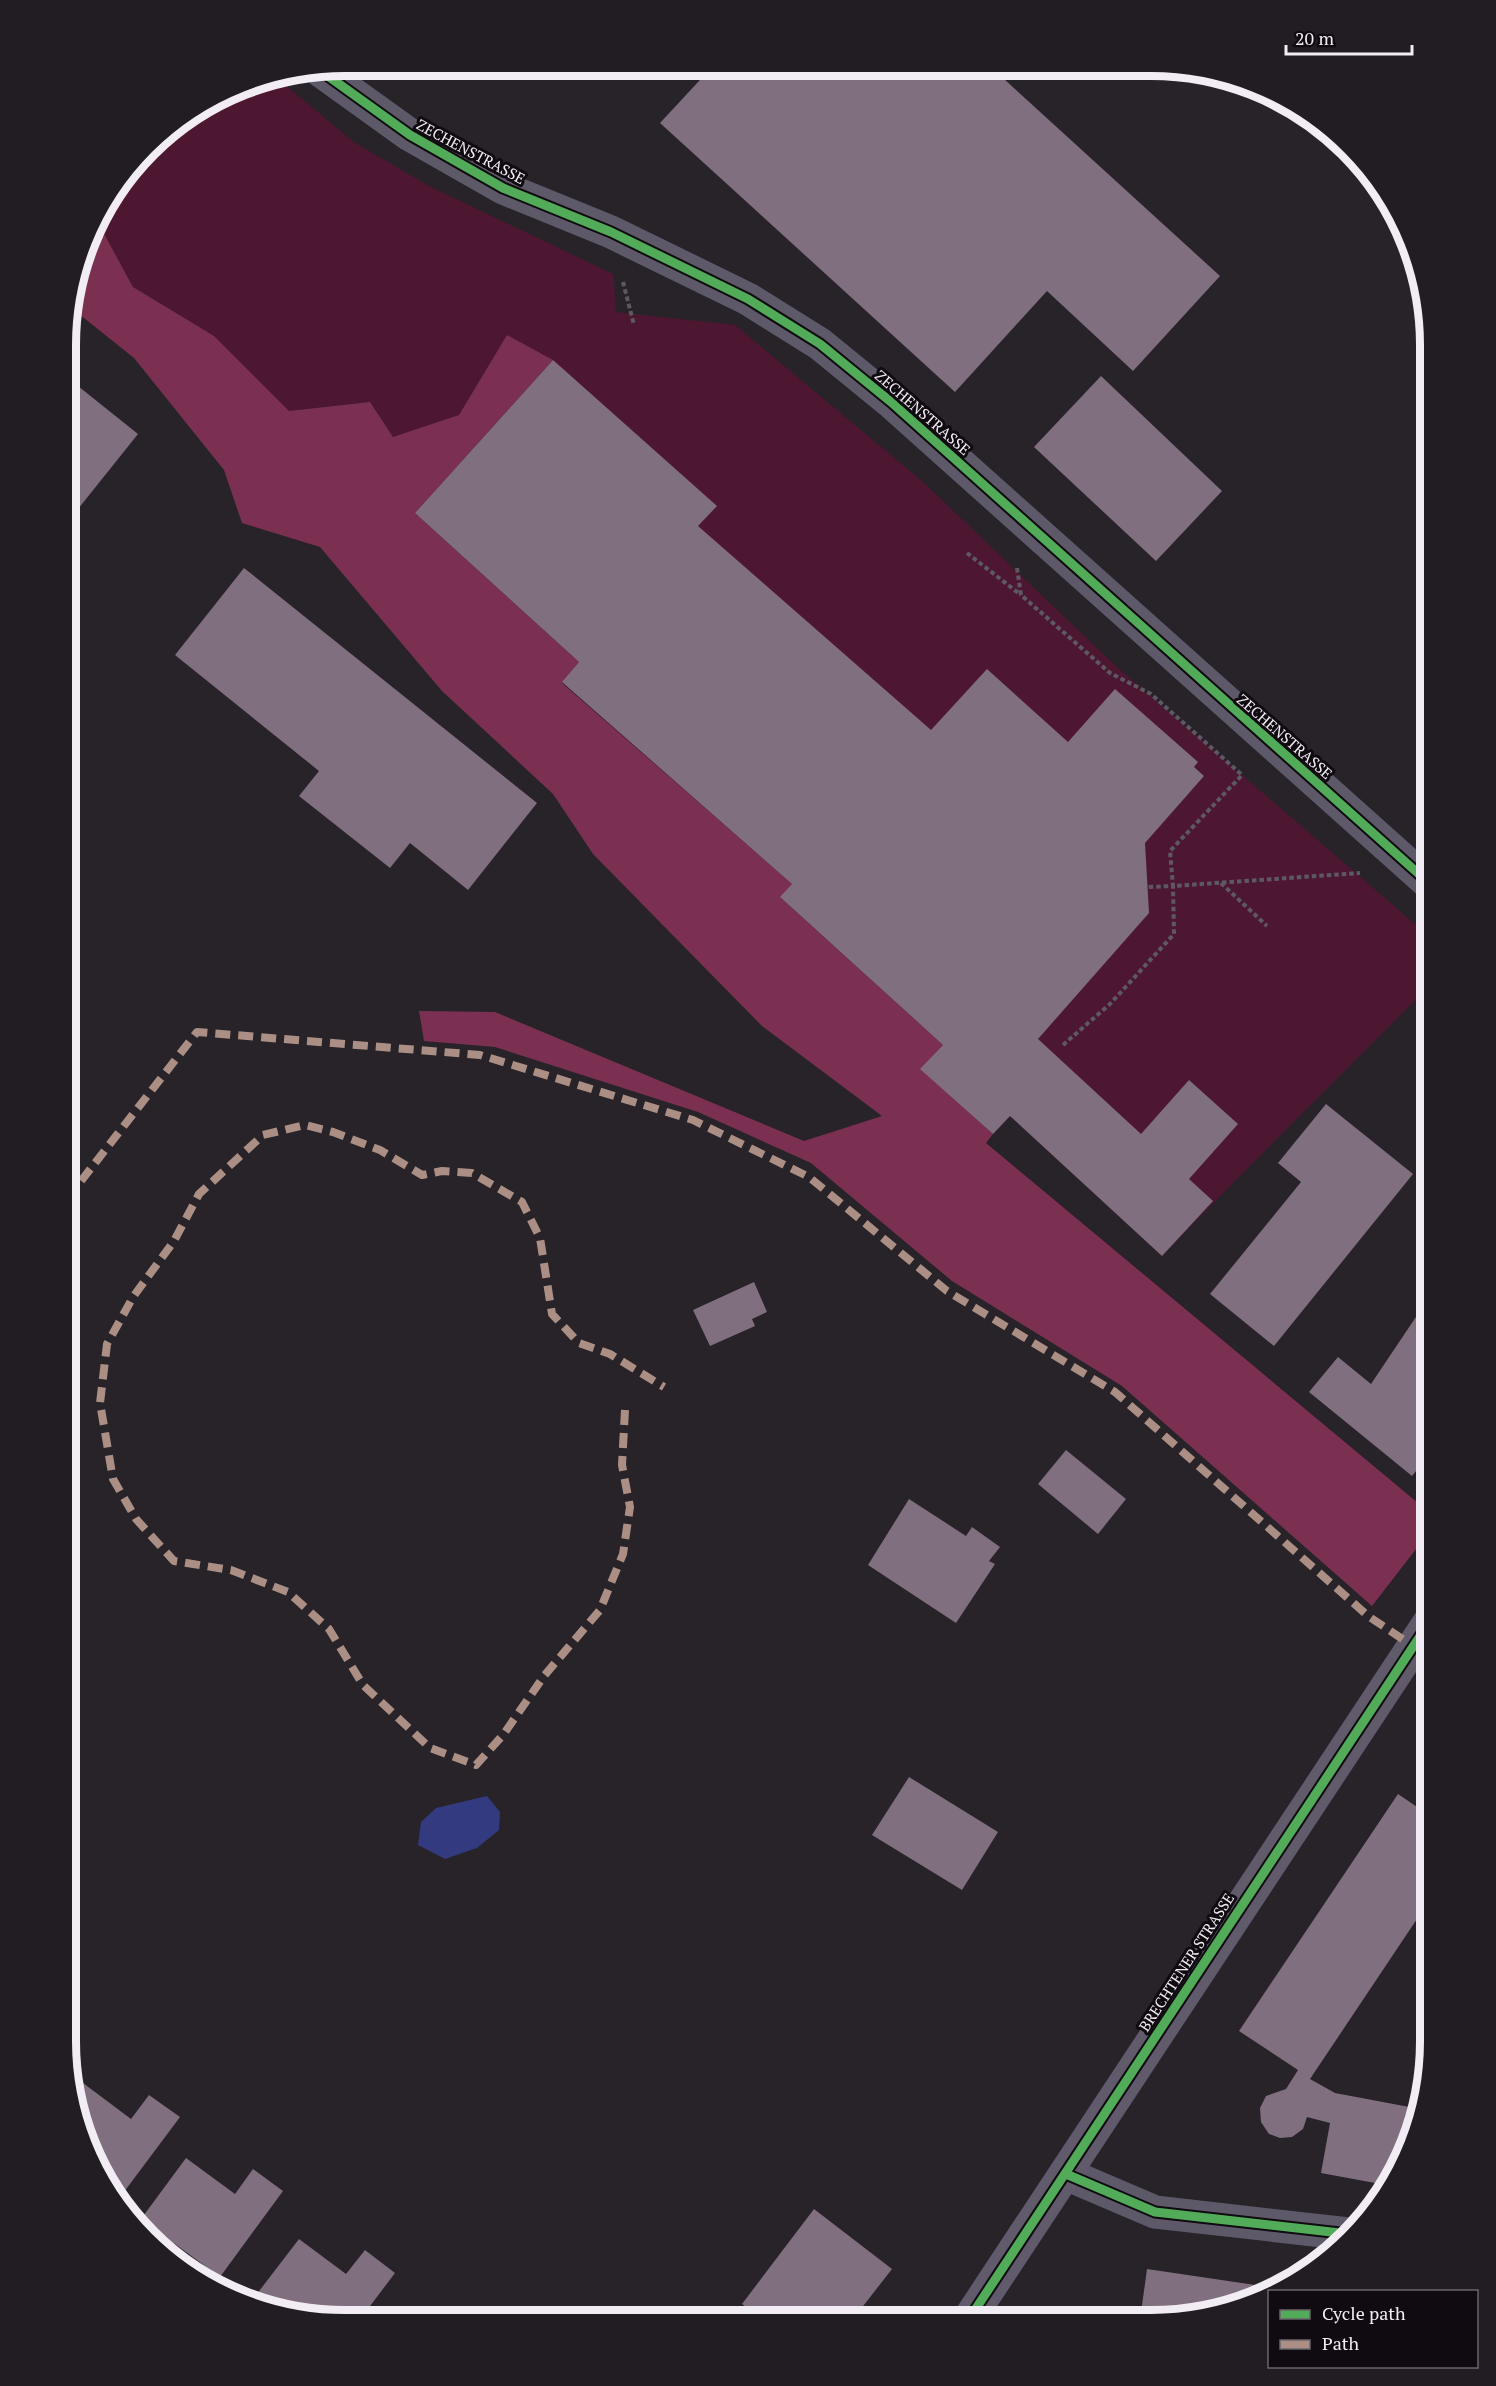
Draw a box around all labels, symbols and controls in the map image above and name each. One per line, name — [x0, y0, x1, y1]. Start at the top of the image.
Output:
scale bar — [1286, 18, 1412, 56]
text: 20 m — [1295, 26, 1335, 50]
street label: ZECHENSTRASSE — [413, 114, 529, 188]
street label: ZECHENSTRASSE — [871, 365, 975, 459]
street label: ZECHENSTRASSE — [1233, 689, 1337, 783]
street label: BRECHTENER STRASSE — [1134, 1889, 1238, 2035]
legend — [1268, 2290, 1478, 2368]
text: Cycle path — [1322, 2301, 1406, 2325]
text: Path — [1322, 2331, 1359, 2355]

